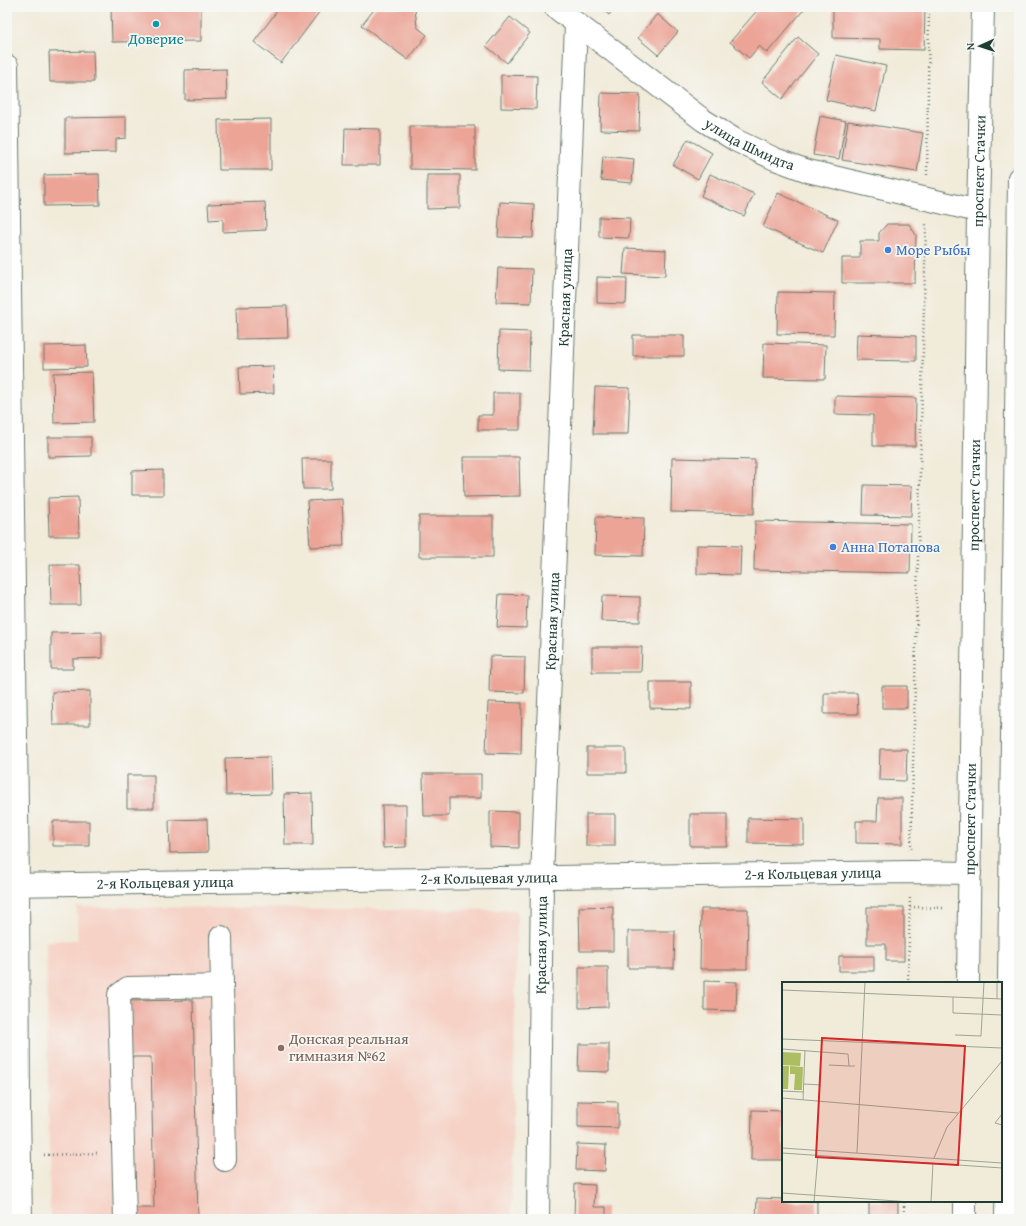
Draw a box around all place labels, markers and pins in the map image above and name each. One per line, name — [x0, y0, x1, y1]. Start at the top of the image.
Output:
marker: Доверие — [151, 19, 161, 29]
place label: Доверие — [127, 28, 184, 49]
place label: Море Рыбы — [896, 239, 971, 260]
marker: Море Рыбы — [883, 245, 893, 255]
place label: Анна Потапова — [841, 536, 941, 557]
marker: Анна Потапова — [828, 542, 838, 552]
place label: Донская реальная гимназия №62 — [288, 1028, 409, 1066]
marker: Донская реальная гимназия №62 — [276, 1043, 286, 1053]

